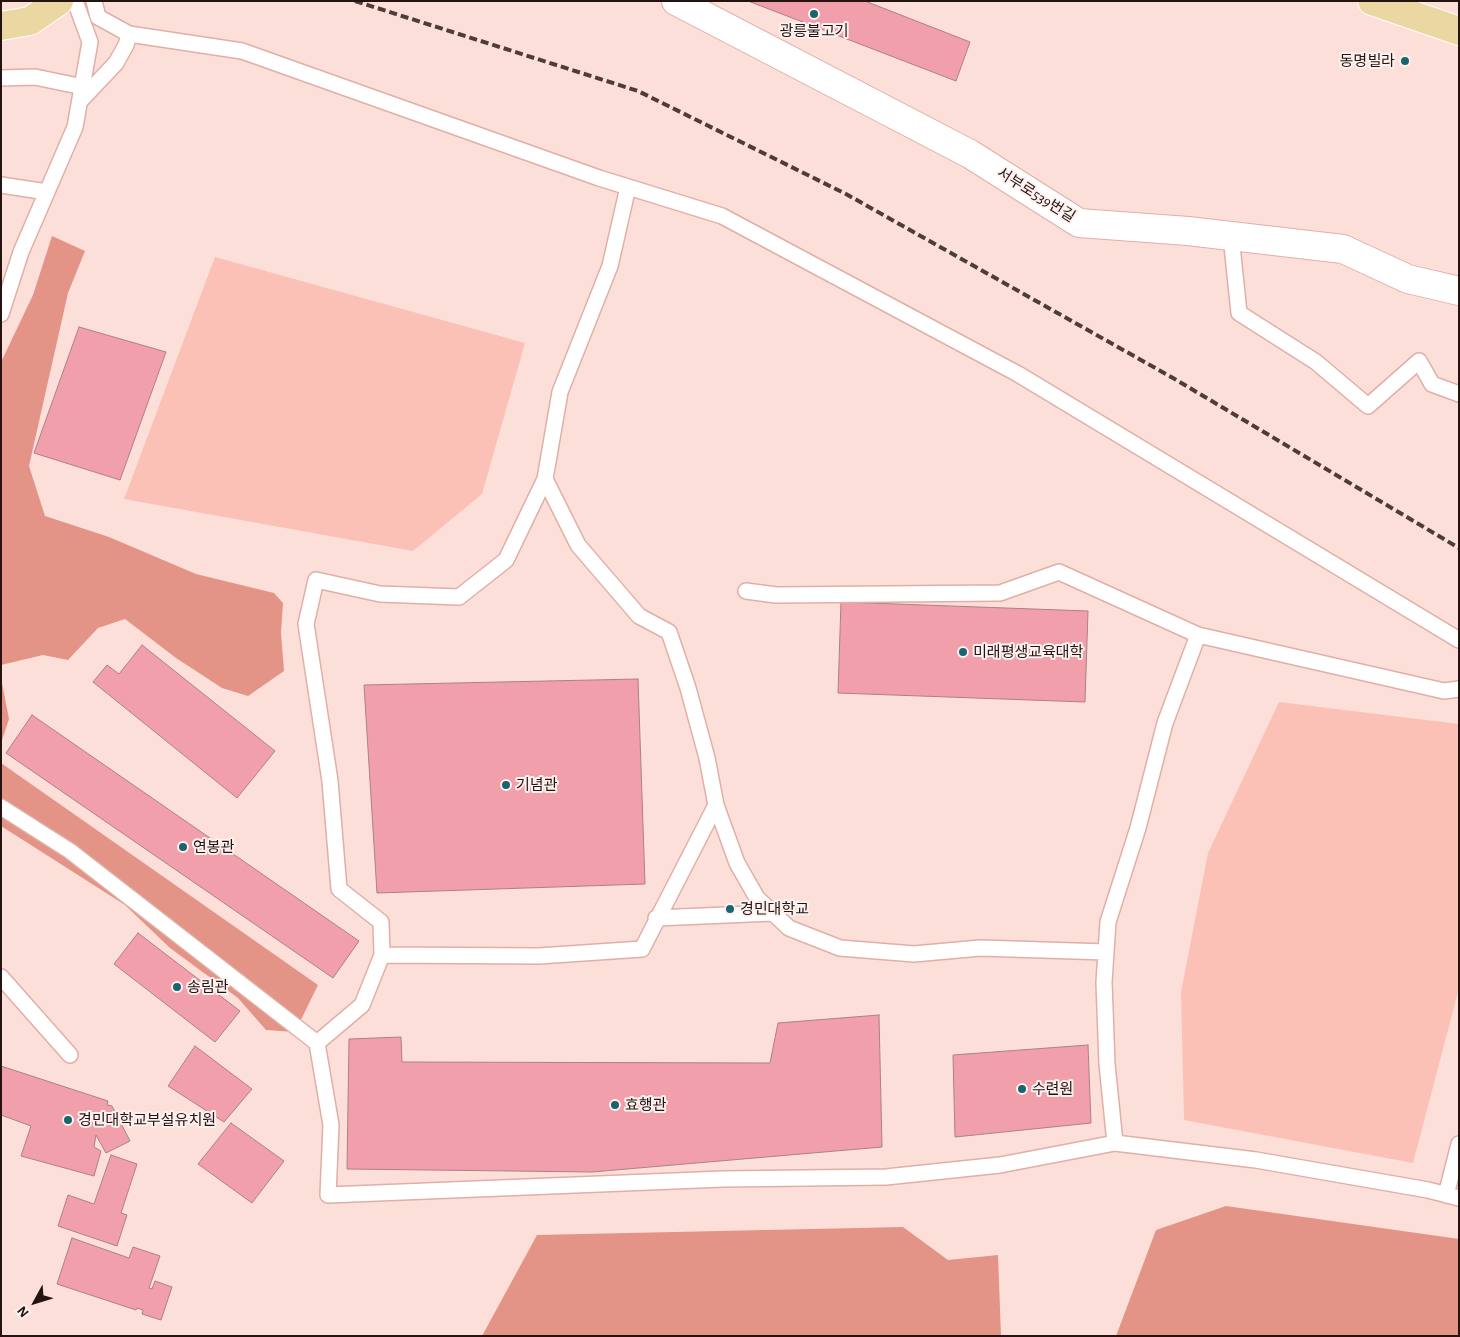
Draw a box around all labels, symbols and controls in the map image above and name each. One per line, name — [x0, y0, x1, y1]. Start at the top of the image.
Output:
marker: 광릉불고기 — [808, 8, 820, 20]
place label: 광릉불고기 — [780, 22, 848, 40]
place label: 동명빌라 — [1340, 52, 1395, 70]
marker: 동명빌라 — [1399, 55, 1411, 67]
street label: 서부로539번길 — [994, 164, 1078, 226]
place label: 미래평생교육대학 — [973, 643, 1083, 661]
marker: 미래평생교육대학 — [957, 646, 969, 658]
place label: 기념관 — [516, 776, 557, 794]
marker: 기념관 — [500, 779, 512, 791]
place label: 연봉관 — [193, 838, 234, 856]
marker: 연봉관 — [177, 841, 189, 853]
place label: 경민대학교 — [740, 900, 809, 918]
marker: 경민대학교 — [724, 903, 736, 915]
place label: 송림관 — [187, 978, 228, 996]
marker: 송림관 — [171, 981, 183, 993]
place label: 수련원 — [1032, 1080, 1073, 1098]
marker: 수련원 — [1016, 1083, 1028, 1095]
place label: 효행관 — [625, 1096, 666, 1114]
marker: 효행관 — [609, 1099, 621, 1111]
place label: 경민대학교부설유치원 — [78, 1111, 216, 1129]
marker: 경민대학교부설유치원 — [62, 1114, 74, 1126]
north arrow — [10, 1277, 60, 1327]
text: N — [15, 1303, 32, 1320]

